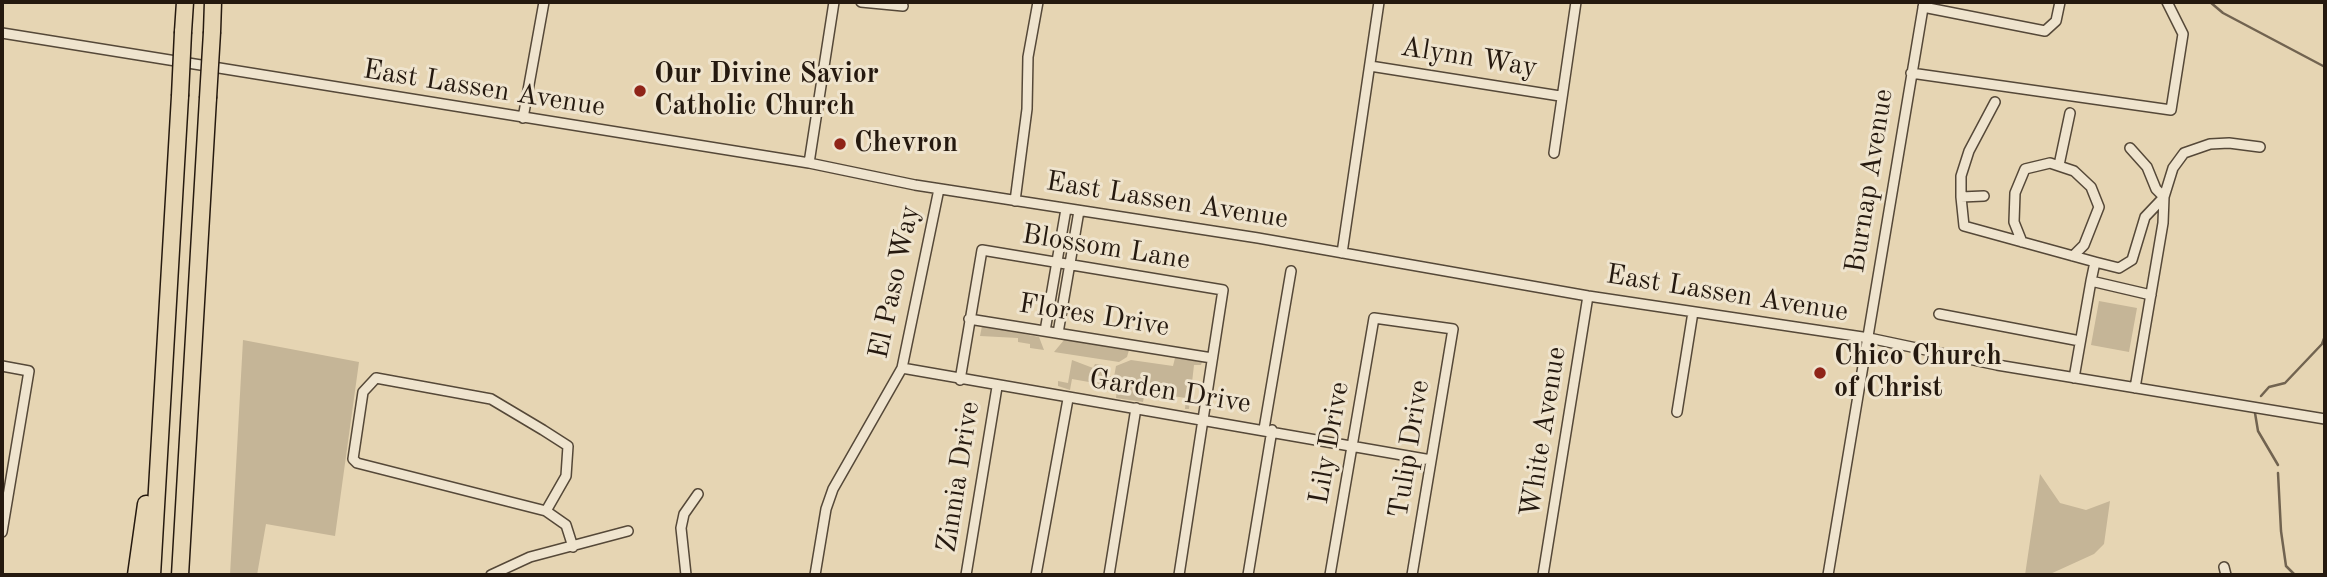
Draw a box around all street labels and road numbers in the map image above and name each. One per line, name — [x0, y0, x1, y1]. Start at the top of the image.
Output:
street label: Alynn Way — [1398, 31, 1540, 85]
street label: East Lassen Avenue — [361, 53, 607, 125]
street label: Burnap Avenue — [1839, 87, 1901, 275]
street label: East Lassen Avenue — [1044, 165, 1290, 237]
street label: El Paso Way — [862, 202, 928, 362]
street label: Blossom Lane — [1020, 218, 1192, 278]
street label: East Lassen Avenue — [1604, 258, 1850, 330]
street label: Flores Drive — [1016, 288, 1172, 344]
street label: White Avenue — [1514, 344, 1574, 520]
street label: Garden Drive — [1087, 363, 1253, 421]
street label: Tulip Drive — [1382, 377, 1438, 521]
street label: Lily Drive — [1303, 379, 1357, 507]
street label: Zinnia Drive — [930, 399, 988, 555]

